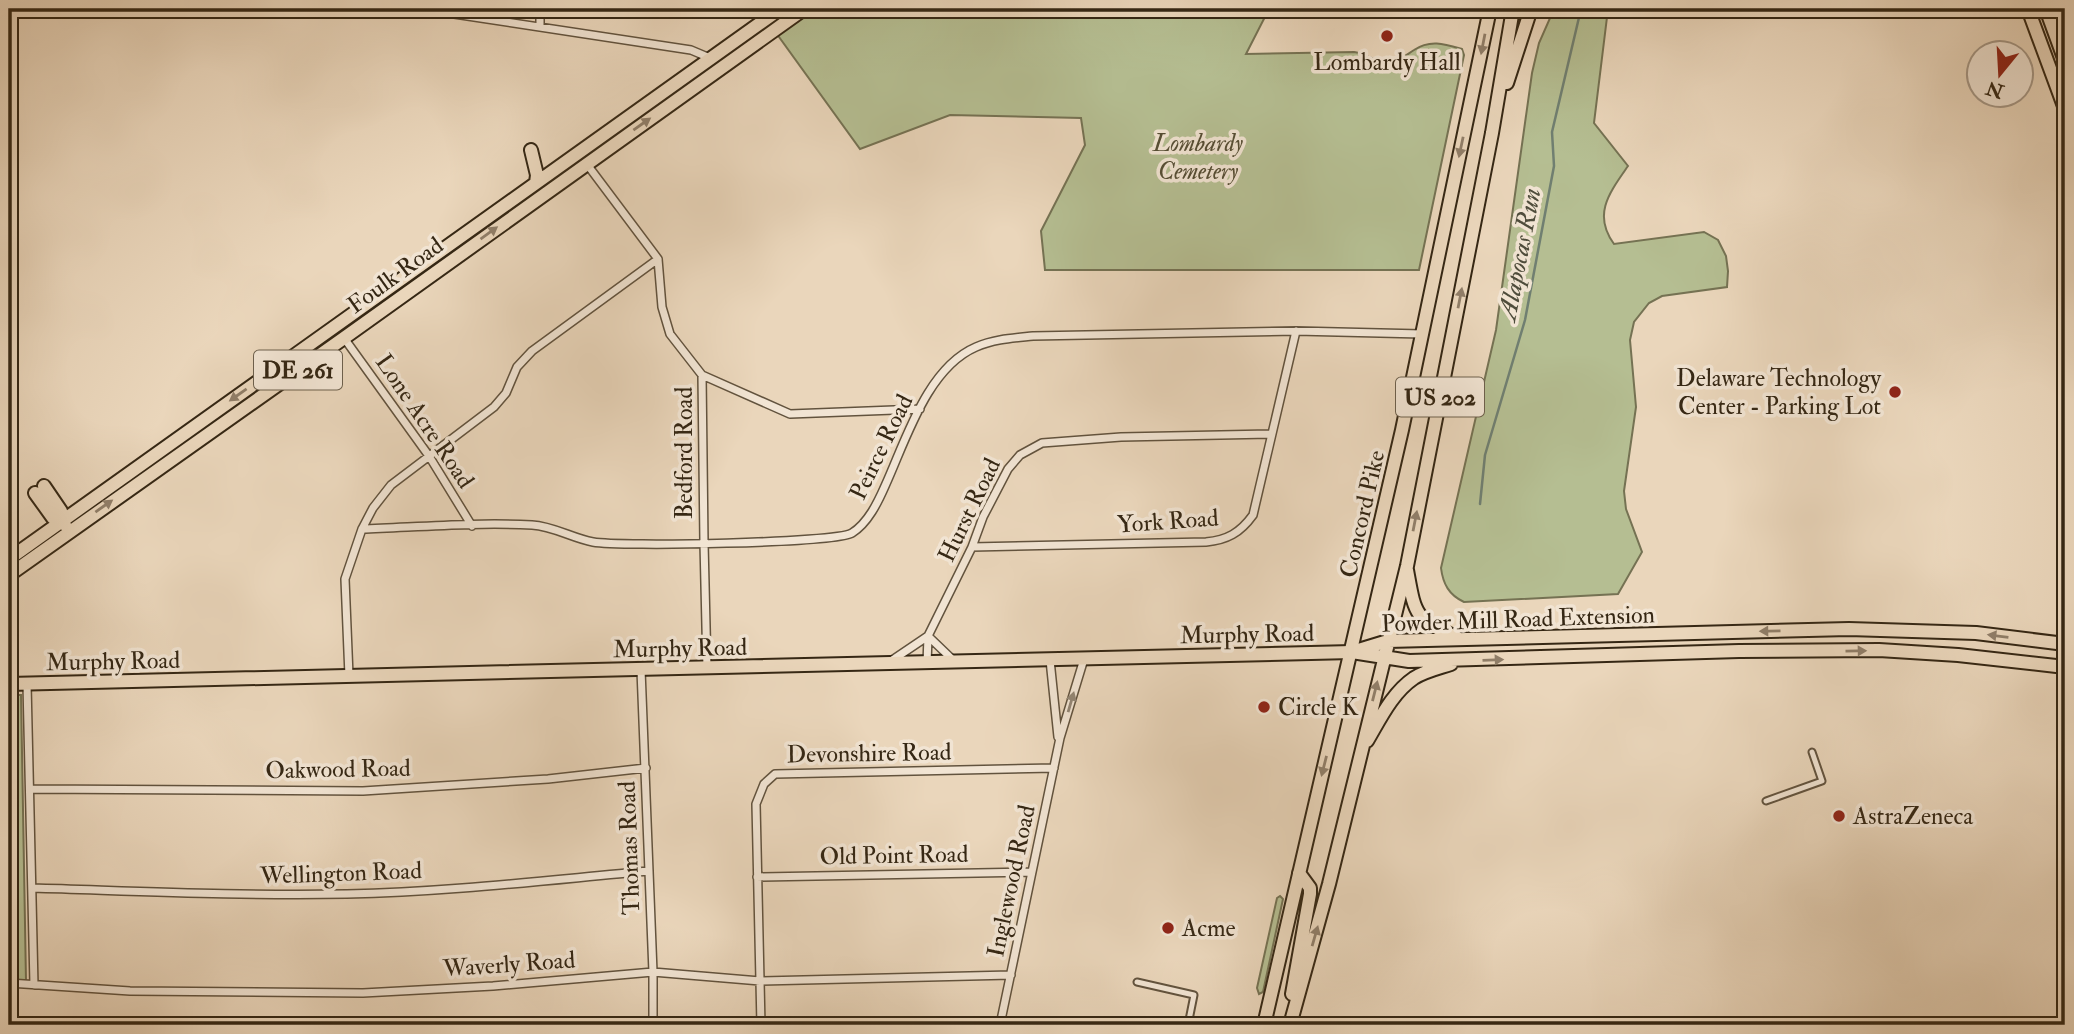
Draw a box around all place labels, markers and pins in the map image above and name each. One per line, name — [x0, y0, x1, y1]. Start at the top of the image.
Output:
marker: Lombardy Hall — [1379, 28, 1395, 44]
place label: Lombardy Hall — [1313, 47, 1461, 78]
place label: Delaware Technology Center - Parking Lot — [1676, 363, 1881, 422]
marker: Delaware Technology Center - Parking Lot — [1887, 384, 1903, 400]
place label: Circle K — [1278, 692, 1358, 723]
marker: Circle K — [1256, 699, 1272, 715]
place label: AstraZeneca — [1852, 801, 1974, 832]
marker: AstraZeneca — [1831, 808, 1847, 824]
place label: Acme — [1181, 913, 1236, 944]
marker: Acme — [1160, 920, 1176, 936]

